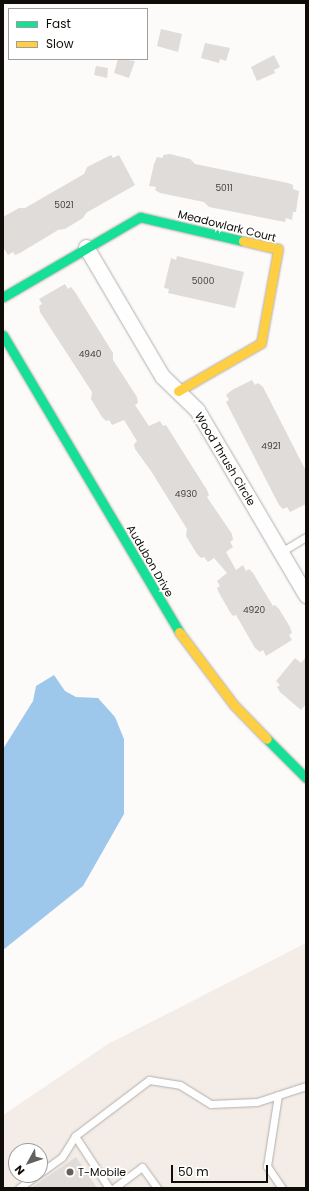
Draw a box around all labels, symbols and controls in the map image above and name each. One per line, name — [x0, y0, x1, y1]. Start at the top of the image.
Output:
legend — [8, 8, 148, 60]
text: Fast — [46, 15, 71, 32]
text: Slow — [46, 35, 74, 52]
house number: 5011 — [215, 183, 233, 193]
house number: 5021 — [54, 200, 74, 210]
street label: Meadowlark Court — [177, 207, 277, 245]
house number: 5000 — [192, 276, 214, 286]
house number: 4940 — [79, 349, 101, 359]
street label: Wood Thrush Circle — [192, 410, 258, 508]
house number: 4921 — [261, 441, 281, 451]
house number: 4930 — [175, 489, 197, 499]
street label: Audubon Drive — [124, 523, 176, 599]
house number: 4920 — [243, 605, 265, 615]
north arrow — [8, 1143, 48, 1183]
scale bar — [173, 1157, 270, 1183]
text: N — [11, 1162, 28, 1178]
text: 50 m — [178, 1163, 209, 1180]
place label: T-Mobile — [78, 1165, 126, 1179]
marker: T-Mobile — [65, 1167, 75, 1177]

